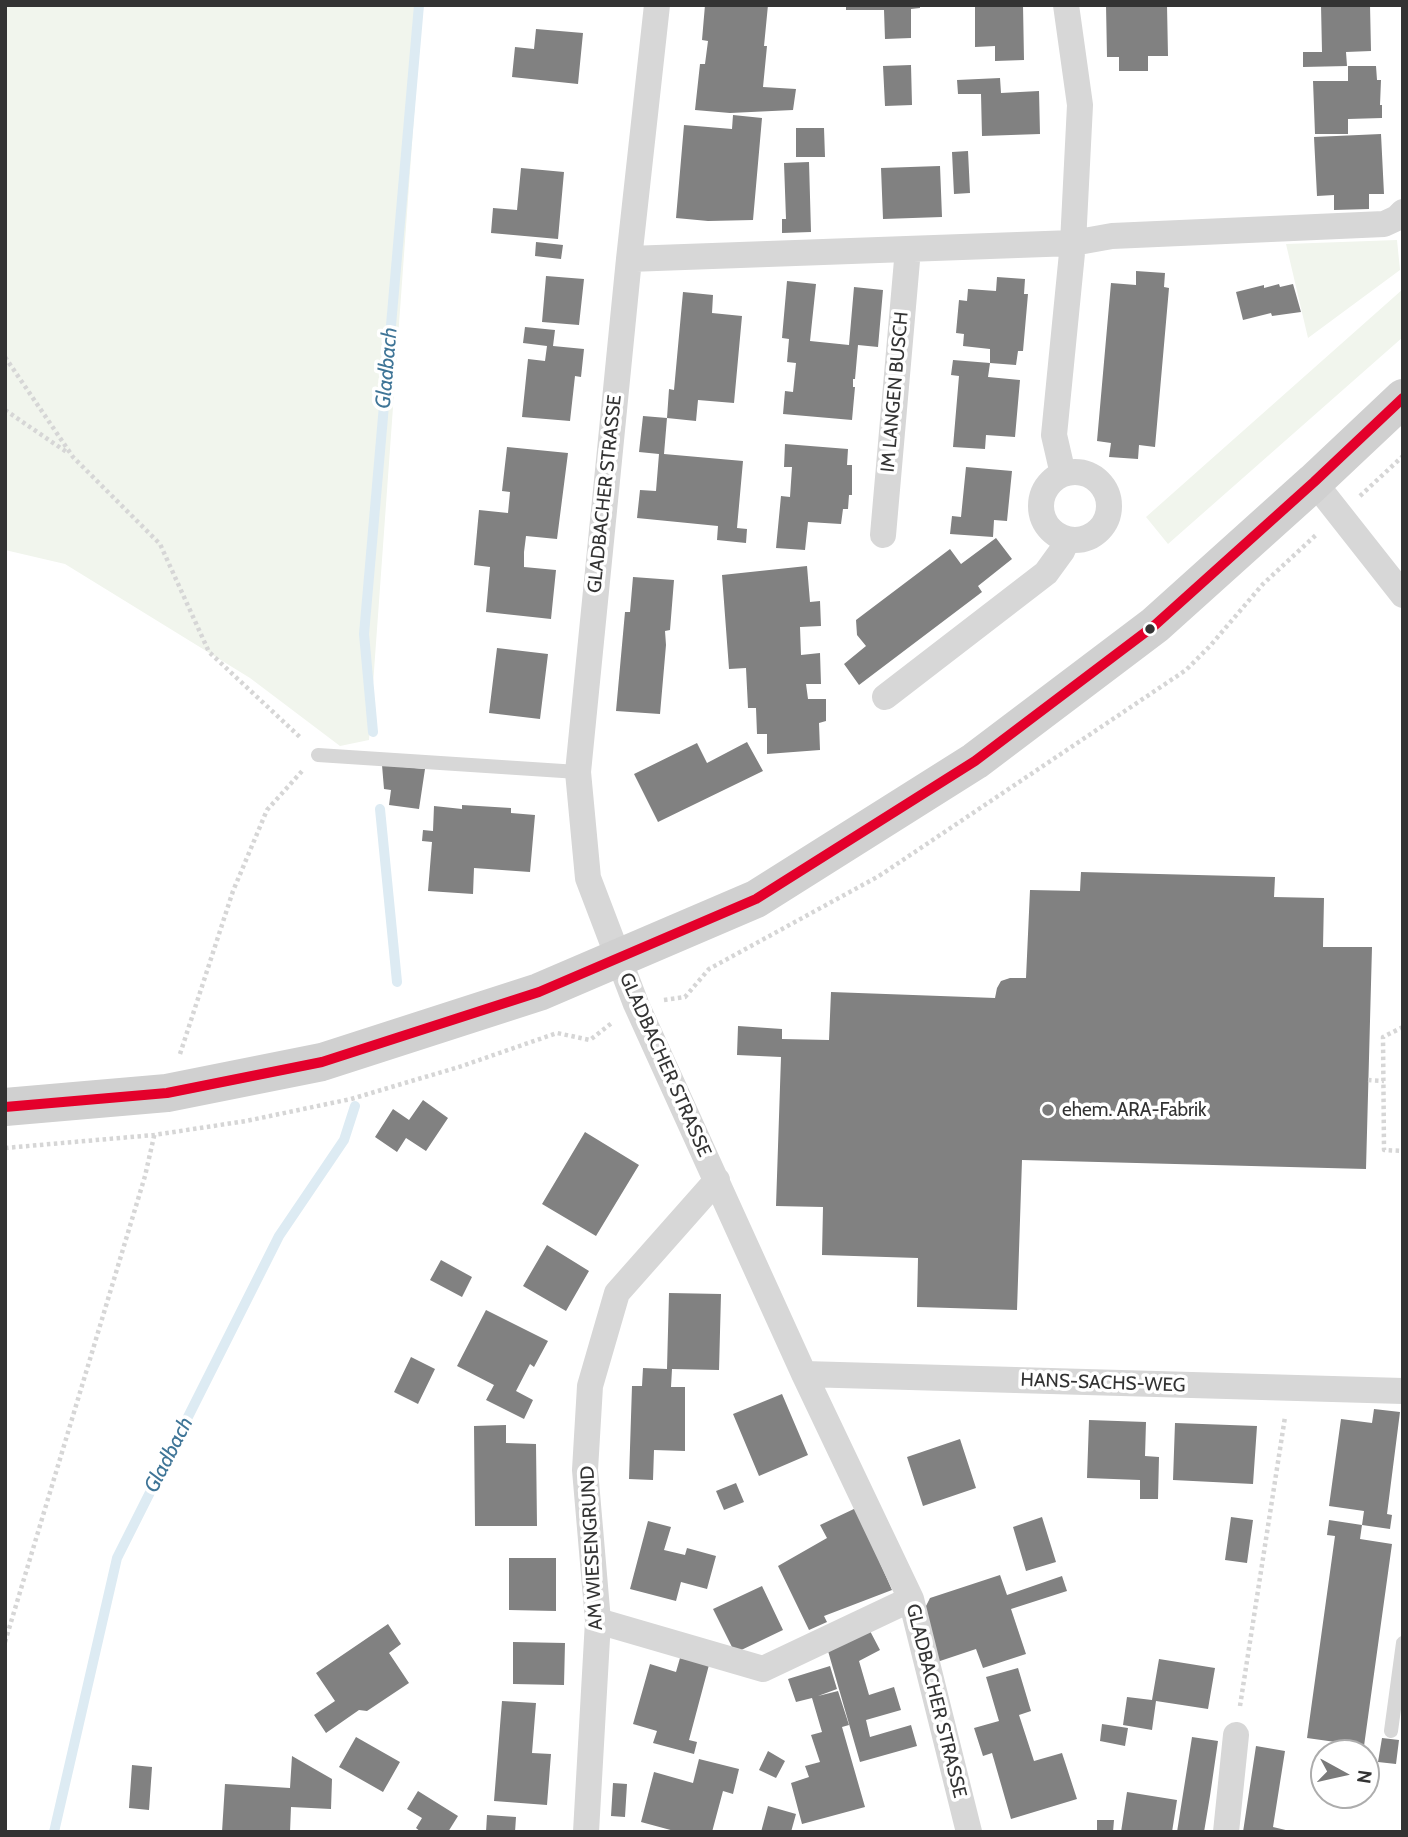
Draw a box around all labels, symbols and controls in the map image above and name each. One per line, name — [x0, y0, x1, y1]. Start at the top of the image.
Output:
street label: IM LANGEN BUSCH — [877, 311, 913, 473]
water label: Gladbach — [371, 326, 403, 410]
street label: GLADBACHER STRASSE — [583, 394, 627, 594]
unlabelled marker — [1143, 622, 1157, 636]
street label: GLADBACHER STRASSE — [614, 969, 716, 1161]
place label: ehem. ARA-Fabrik — [1062, 1099, 1207, 1121]
marker: ehem. ARA-Fabrik — [1040, 1102, 1056, 1118]
street label: HANS-SACHS-WEG — [1020, 1369, 1186, 1397]
water label: Gladbach — [139, 1413, 199, 1497]
street label: AM WIESENGRUND — [576, 1465, 608, 1631]
street label: GLADBACHER STRASSE — [901, 1602, 971, 1800]
north arrow — [1310, 1739, 1380, 1809]
text: N — [1352, 1768, 1377, 1785]

